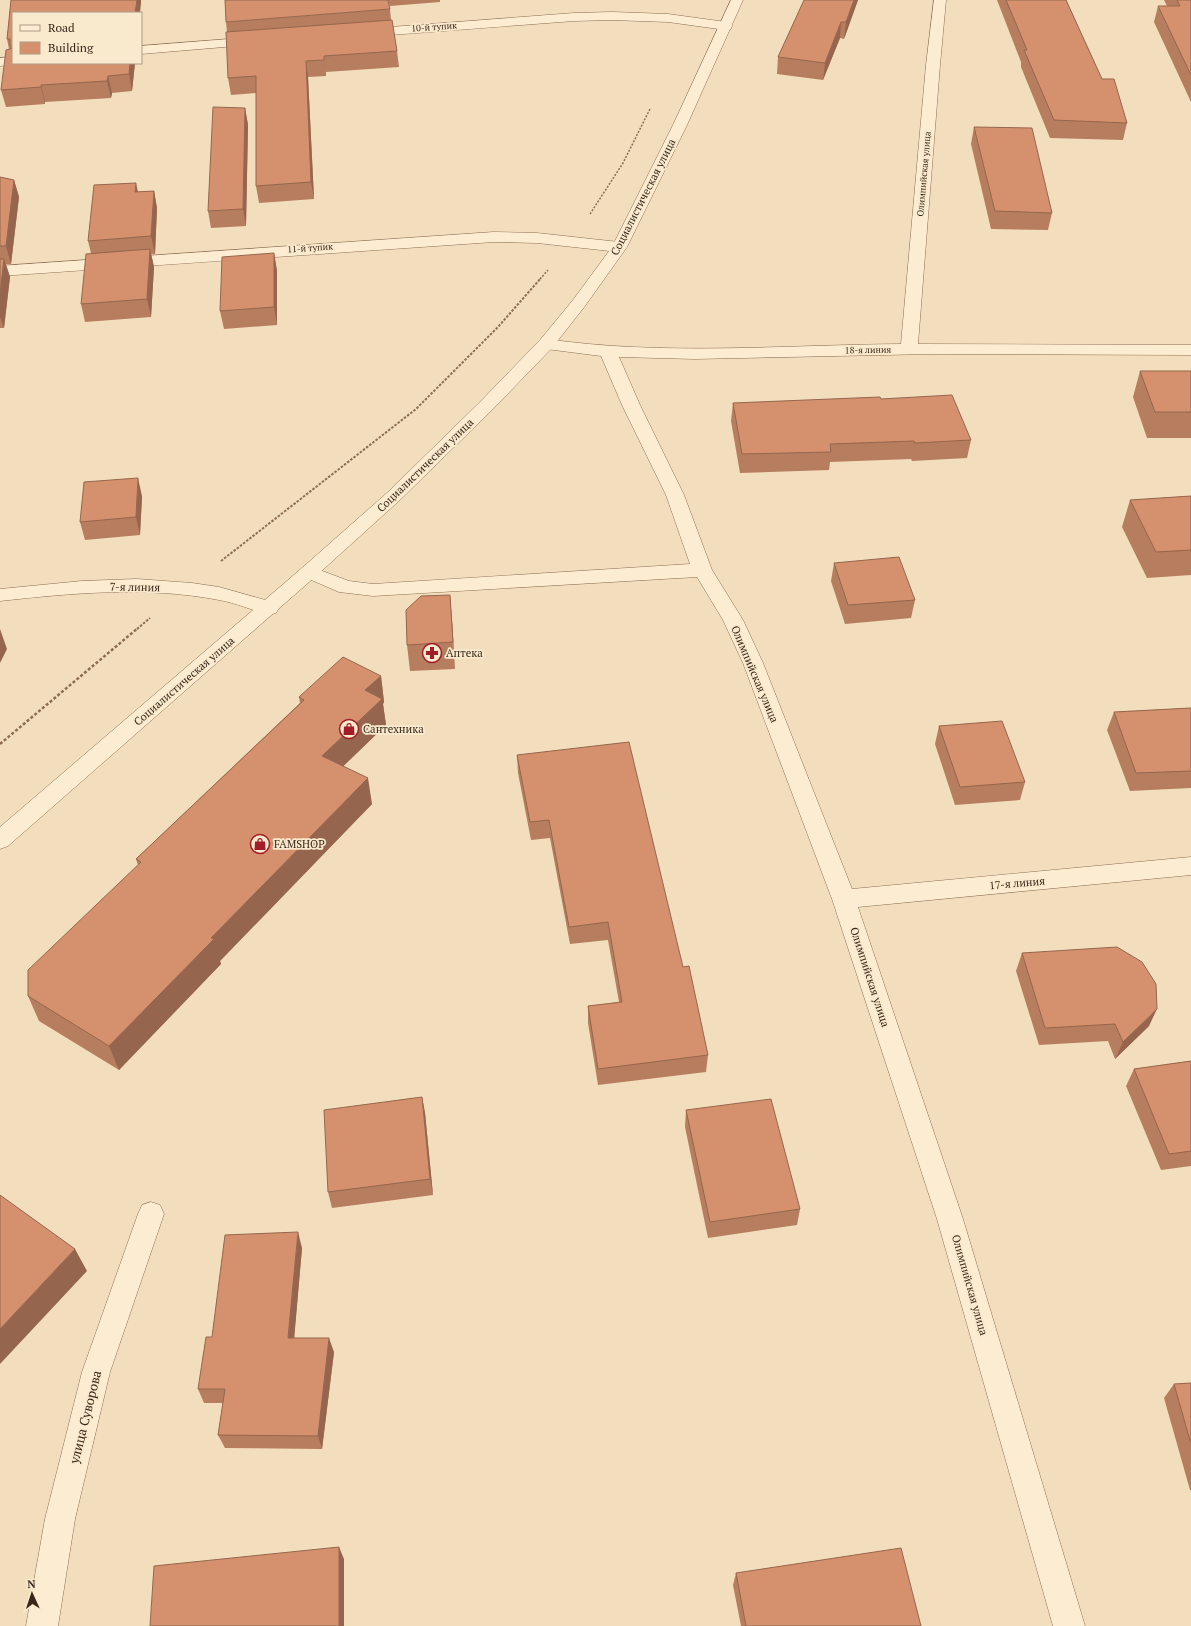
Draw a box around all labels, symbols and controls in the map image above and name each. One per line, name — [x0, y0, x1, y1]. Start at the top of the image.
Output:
legend — [12, 12, 142, 64]
street label: 10-й тупик — [411, 19, 457, 35]
text: Road — [48, 20, 75, 35]
text: Building — [48, 40, 94, 55]
street label: Олимпийская улица — [914, 131, 934, 217]
street label: Социалистическая улица — [607, 136, 679, 258]
street label: 11-й тупик — [287, 240, 333, 256]
street label: 18-я линия — [845, 344, 892, 356]
street label: Социалистическая улица — [374, 415, 477, 515]
street label: 7-я линия — [110, 580, 160, 594]
street label: Олимпийская улица — [728, 623, 782, 725]
street label: Социалистическая улица — [131, 633, 238, 729]
pharmacy icon: Аптека — [421, 642, 443, 664]
place label: Аптека — [446, 646, 483, 660]
shop icon: Сантехника — [338, 718, 360, 740]
place label: Сантехника — [363, 722, 424, 736]
shop icon: FAMSHOP — [249, 833, 271, 855]
place label: FAMSHOP — [274, 837, 325, 851]
street label: 17-я линия — [988, 874, 1046, 892]
street label: Олимпийская улица — [847, 925, 893, 1029]
street label: Олимпийская улица — [949, 1233, 991, 1337]
street label: улица Суворова — [64, 1368, 105, 1467]
north arrow — [12, 1574, 52, 1614]
text: N — [27, 1577, 37, 1591]

